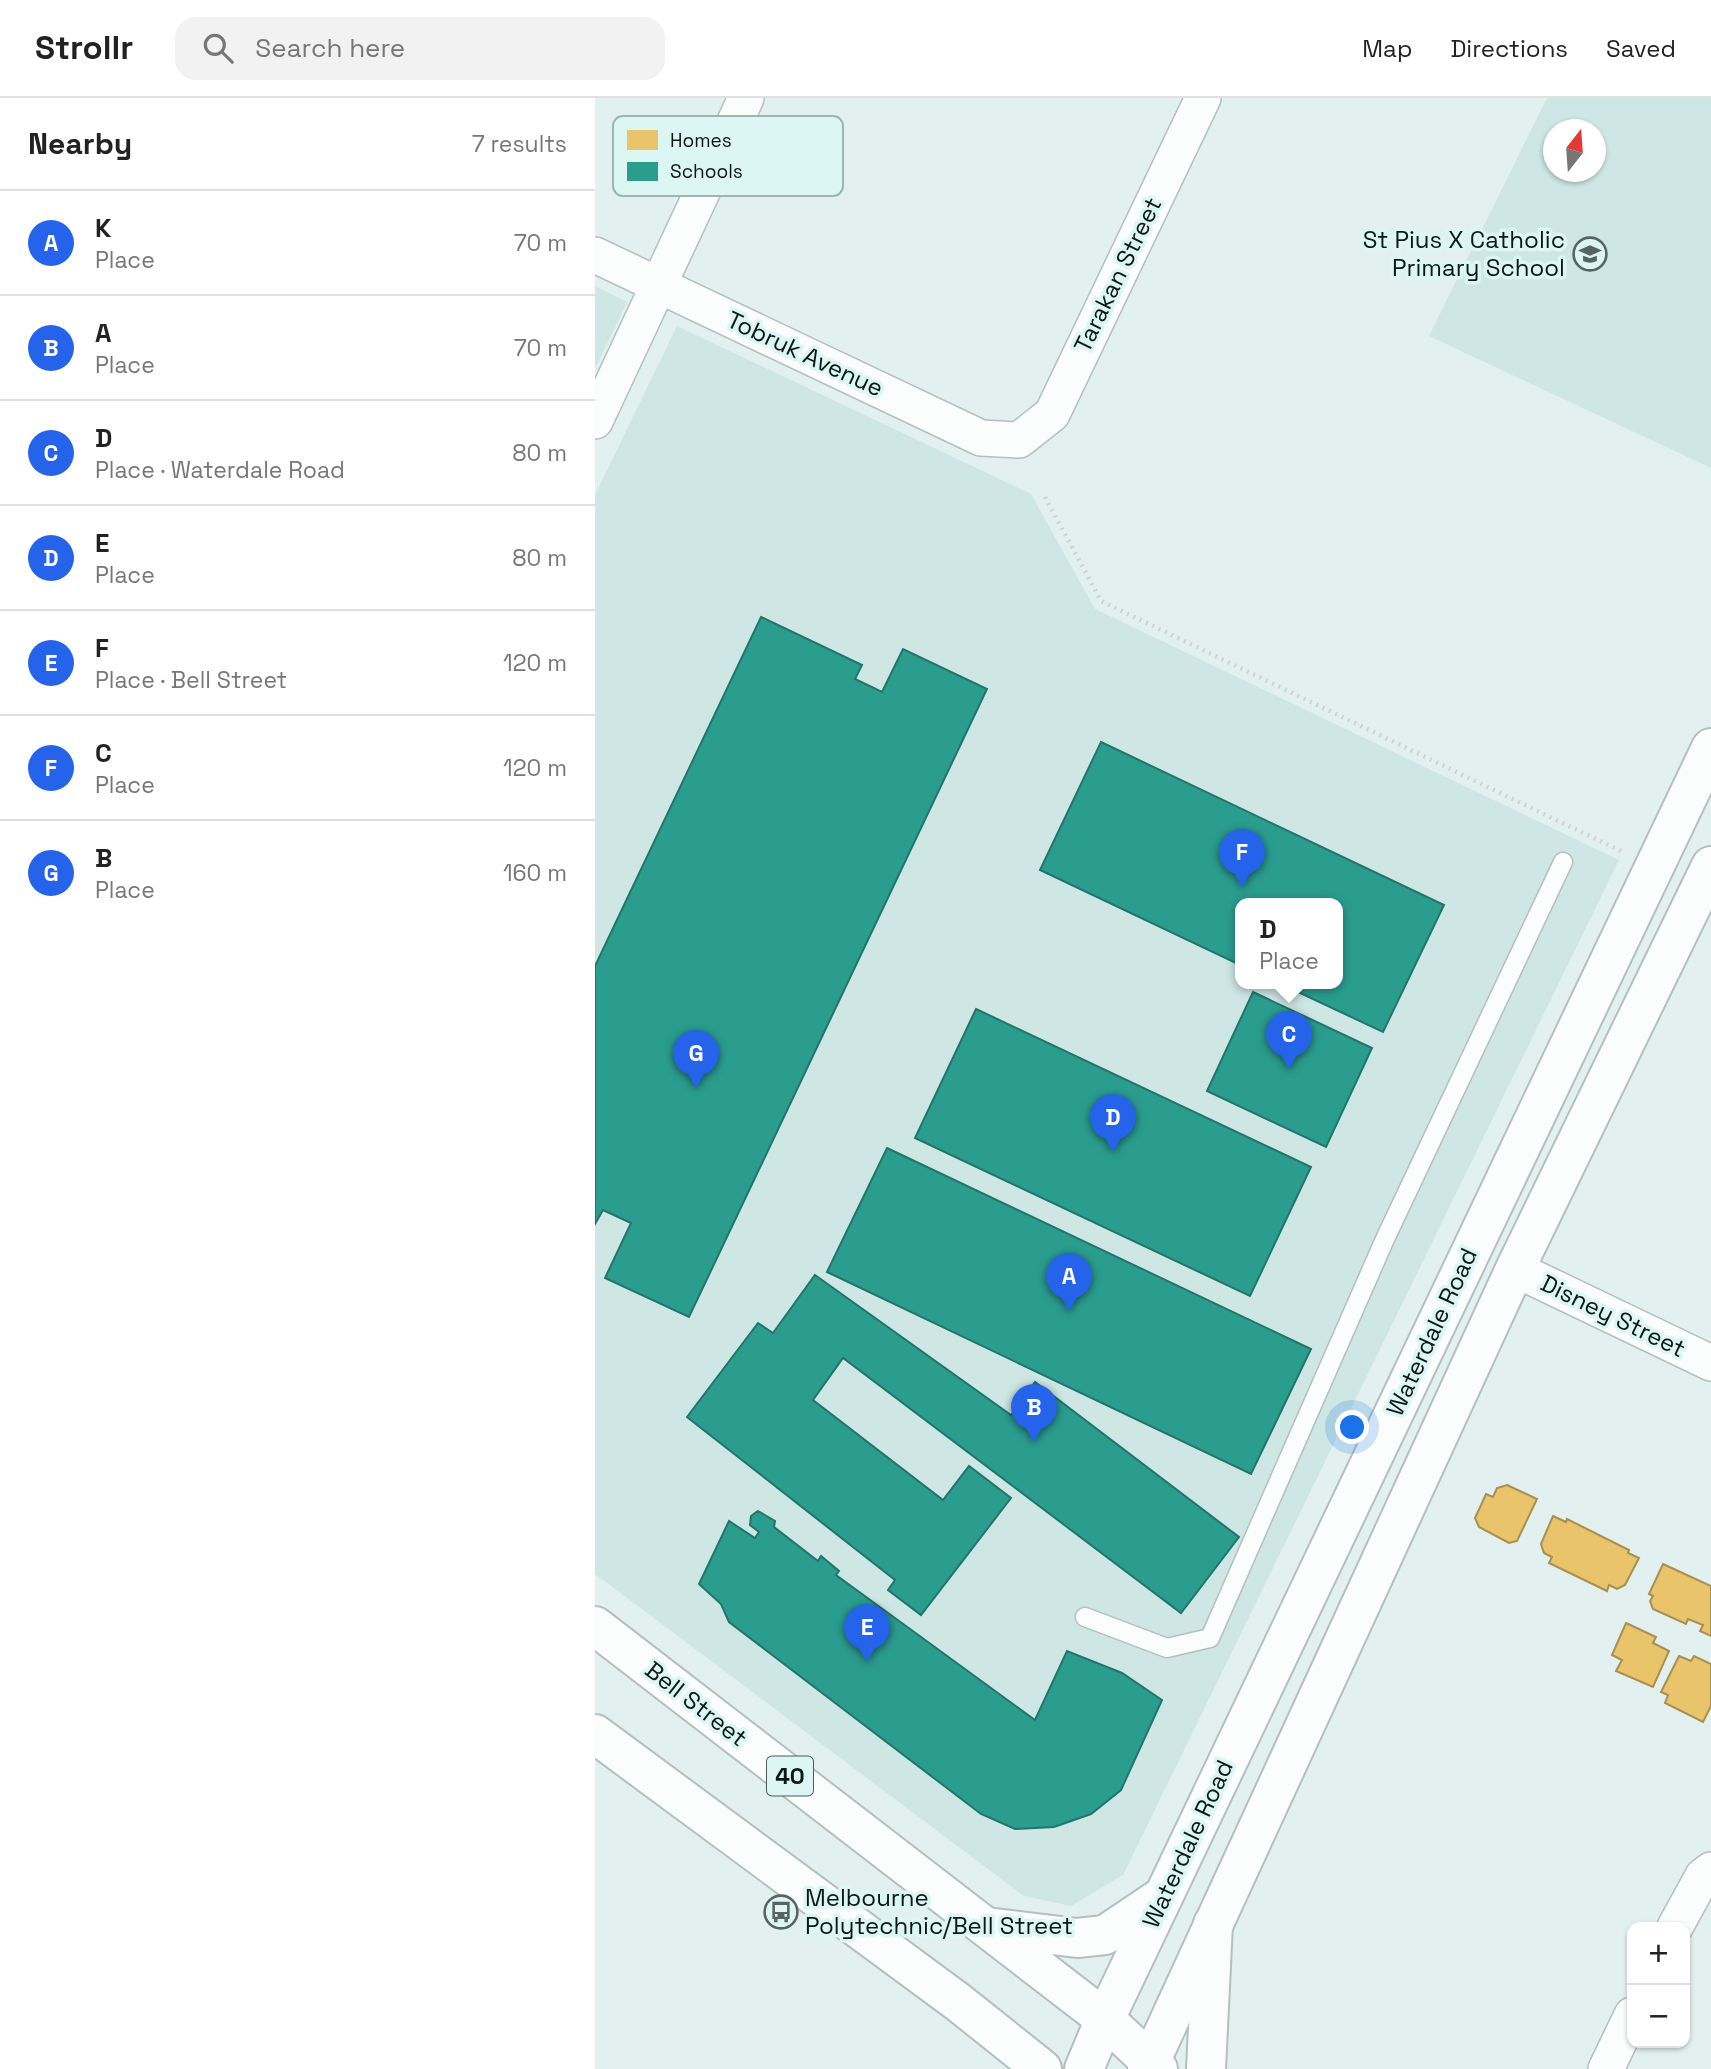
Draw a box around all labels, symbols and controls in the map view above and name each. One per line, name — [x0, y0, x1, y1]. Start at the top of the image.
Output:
search box — [175, 17, 665, 80]
text: Strollr — [35, 27, 133, 69]
icon: search — [199, 29, 237, 67]
text: Search here — [255, 31, 405, 65]
text: Map — [1362, 33, 1412, 64]
text: Directions — [1450, 33, 1568, 64]
text: Saved — [1606, 33, 1676, 64]
legend — [613, 116, 843, 196]
north arrow — [1543, 119, 1606, 182]
text: Nearby — [28, 124, 132, 163]
text: Homes — [670, 128, 732, 153]
text: 7 results — [472, 129, 567, 159]
text: Schools — [670, 159, 743, 184]
street label: Tarakan Street — [1067, 192, 1169, 357]
text: K — [95, 211, 111, 245]
place label: St Pius X Catholic Primary School — [1363, 224, 1565, 283]
text: A — [44, 228, 58, 258]
text: 70 m — [514, 228, 567, 258]
school or university icon: St Pius X Catholic Primary School — [1571, 235, 1609, 273]
text: Place — [95, 245, 155, 275]
street label: Tobruk Avenue — [722, 304, 888, 403]
text: A — [95, 316, 111, 350]
text: B — [43, 333, 59, 363]
text: 70 m — [514, 333, 567, 363]
text: Place — [95, 350, 155, 380]
text: D — [95, 421, 112, 455]
text: C — [44, 438, 58, 468]
text: 80 m — [512, 438, 567, 468]
text: Place · Waterdale Road — [95, 455, 345, 485]
text: E — [95, 526, 109, 560]
text: D — [43, 543, 59, 573]
text: 80 m — [512, 543, 567, 573]
text: Place — [95, 560, 155, 590]
text: F — [95, 631, 109, 665]
text: E — [45, 648, 57, 678]
text: 120 m — [503, 648, 567, 678]
text: Place · Bell Street — [95, 665, 287, 695]
text: C — [95, 736, 112, 770]
text: F — [45, 753, 57, 783]
text: 120 m — [503, 753, 567, 783]
text: Place — [95, 770, 155, 800]
pin: F — [1219, 829, 1265, 887]
text: B — [95, 841, 112, 875]
text: G — [43, 858, 59, 888]
text: 160 m — [503, 858, 567, 888]
text: Place — [95, 875, 155, 905]
popup — [1235, 898, 1343, 989]
text: D — [1259, 912, 1276, 946]
text: Place — [1259, 946, 1319, 976]
pin: C — [1266, 1011, 1312, 1069]
pin: G — [673, 1030, 719, 1088]
pin: D — [1090, 1094, 1136, 1152]
street label: Waterdale Road — [1379, 1243, 1484, 1421]
pin: A — [1046, 1253, 1092, 1311]
street label: Disney Street — [1536, 1267, 1691, 1364]
pin: B — [1011, 1384, 1057, 1442]
your location — [1335, 1410, 1369, 1444]
pin: E — [844, 1604, 890, 1662]
street label: Bell Street — [639, 1654, 754, 1753]
street label: Waterdale Road — [1135, 1755, 1240, 1933]
road number: 40 — [767, 1756, 813, 1796]
place label: Melbourne Polytechnic/Bell Street — [805, 1882, 1073, 1941]
bus stop icon: Melbourne Polytechnic/Bell Street — [762, 1893, 800, 1931]
map controls — [1627, 1922, 1690, 2048]
button: + — [1627, 1922, 1690, 1985]
button: − — [1627, 1985, 1690, 2048]

